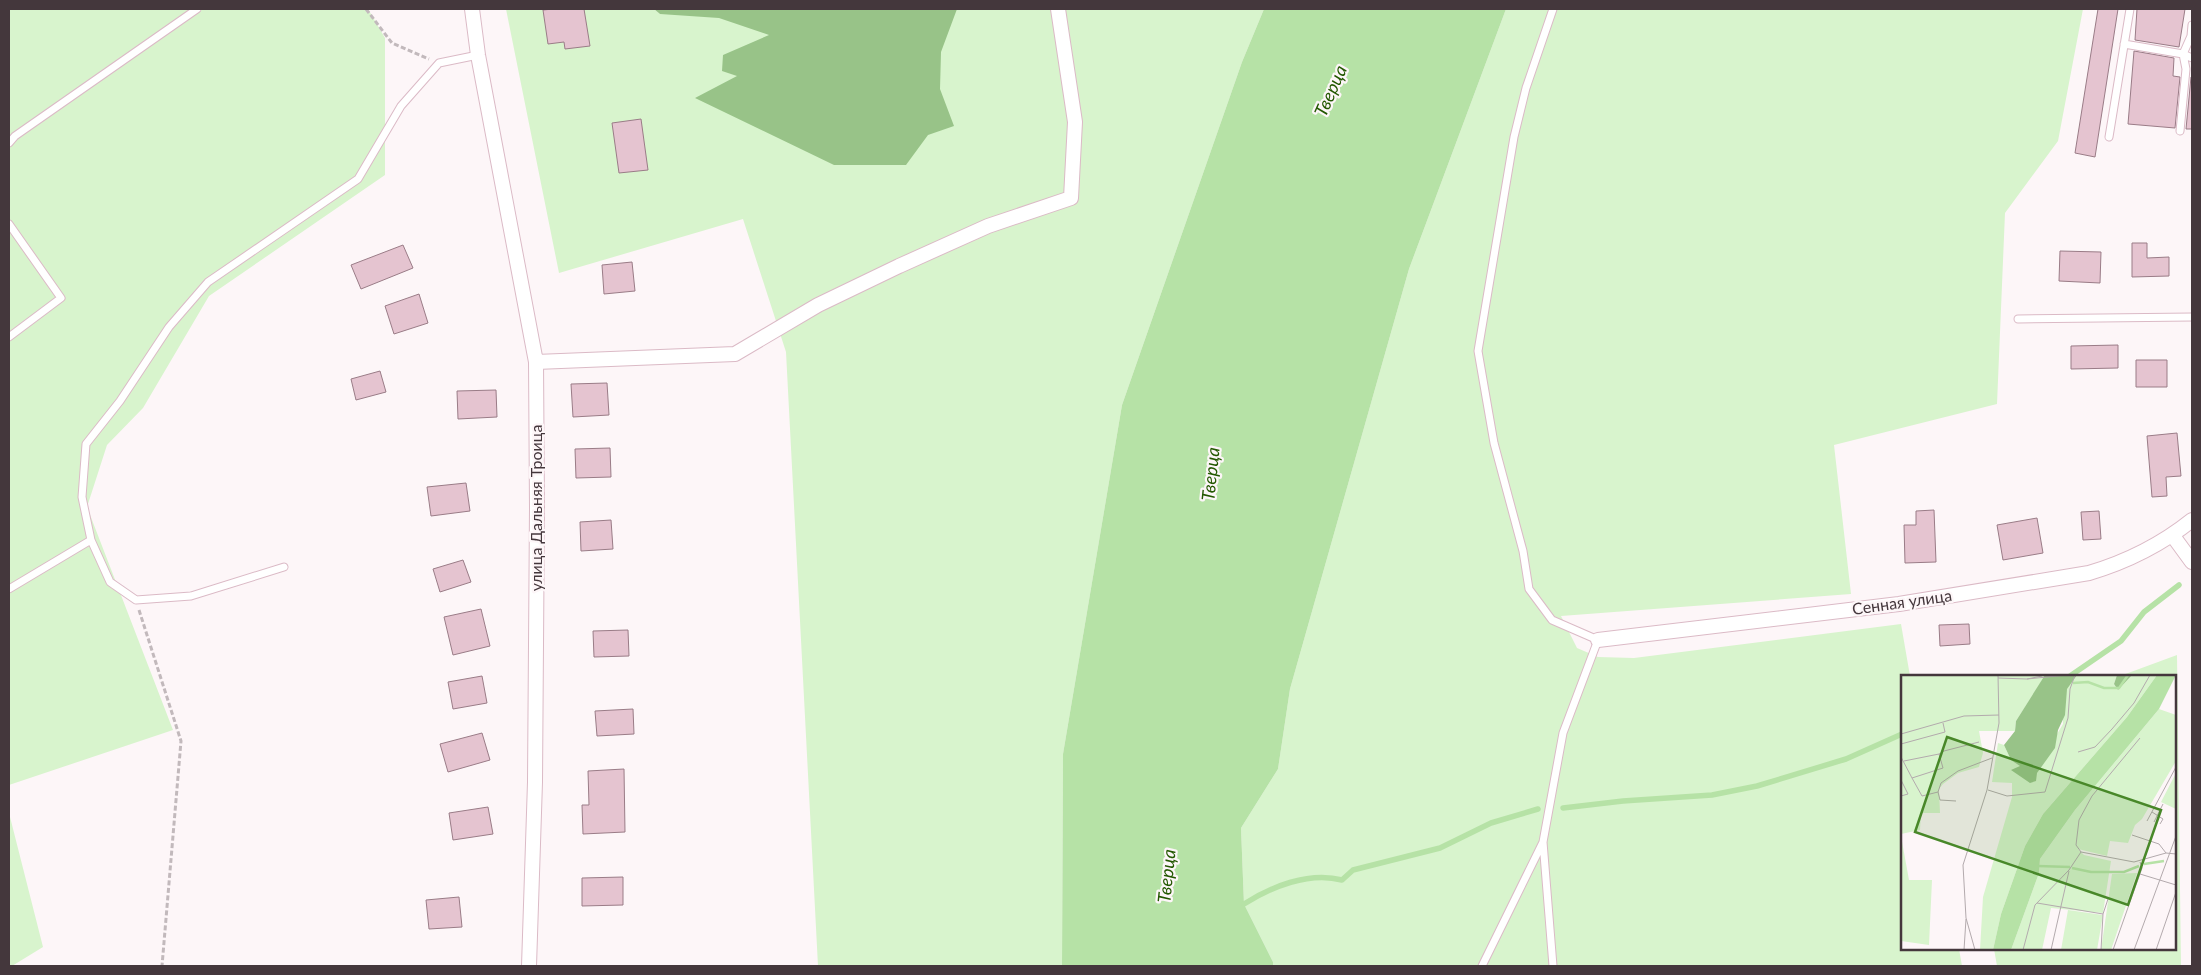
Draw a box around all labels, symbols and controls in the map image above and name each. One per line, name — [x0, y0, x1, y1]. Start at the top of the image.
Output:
water label: Тверца — [1309, 61, 1351, 120]
street label: улица Дальняя Троица — [526, 425, 545, 591]
water label: Тверца — [1196, 446, 1224, 502]
street label: Сенная улица — [1851, 585, 1953, 618]
inset map — [1901, 675, 2176, 950]
water label: Тверца — [1152, 848, 1180, 904]

